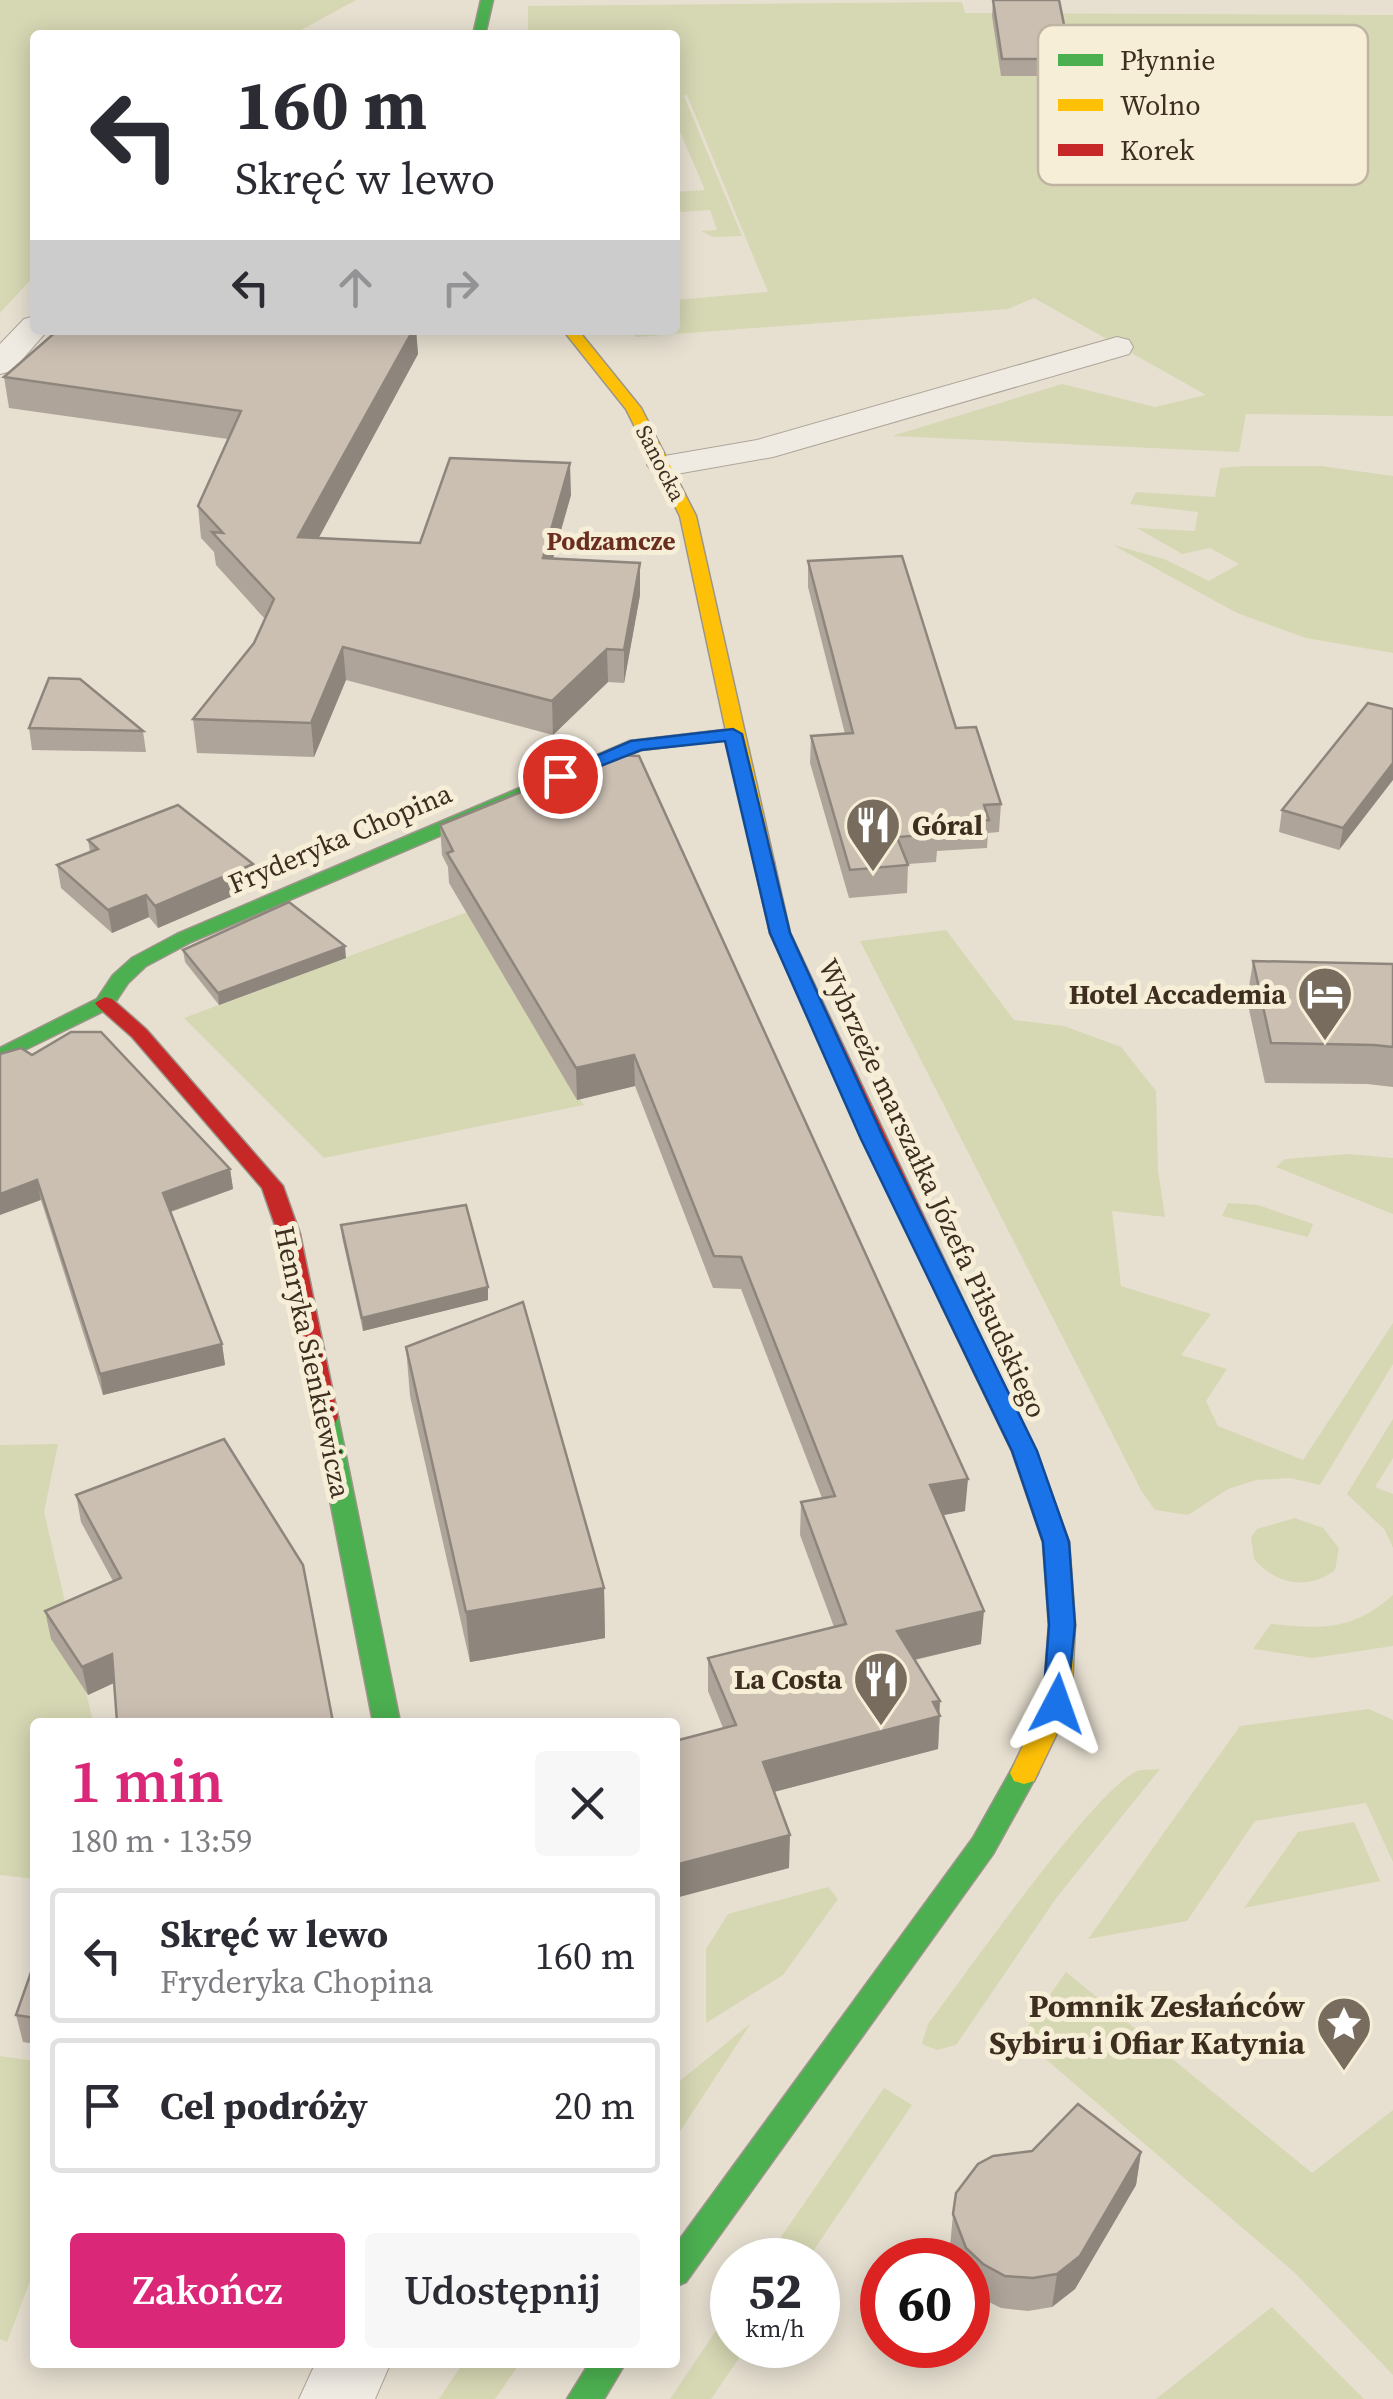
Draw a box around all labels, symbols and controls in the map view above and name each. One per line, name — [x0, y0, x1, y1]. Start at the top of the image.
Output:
legend — [1038, 25, 1368, 185]
text: Płynnie — [1120, 41, 1215, 79]
text: 160 m — [235, 56, 427, 152]
icon: left — [70, 70, 200, 200]
text: Wolno — [1120, 86, 1201, 124]
text: Korek — [1120, 131, 1195, 169]
text: Skręć w lewo — [235, 147, 495, 209]
icon: left — [223, 260, 278, 315]
icon: ahead — [328, 260, 383, 315]
icon: right — [433, 260, 488, 315]
street label: Sanocka — [629, 420, 693, 507]
district label: Podzamcze — [547, 524, 675, 558]
pin — [518, 734, 603, 819]
icon: arrive — [533, 749, 588, 804]
street label: Fryderyka Chopina — [223, 773, 458, 902]
restaurant icon: Góral — [843, 795, 903, 874]
place label: Góral — [912, 806, 983, 844]
street label: Wybrzeże marszałka Józefa Piłsudskiego — [810, 952, 1056, 1424]
hotel icon: Hotel Accademia — [1295, 964, 1355, 1043]
place label: Hotel Accademia — [1069, 975, 1286, 1013]
street label: Henryka Sienkiewicza — [266, 1223, 361, 1502]
restaurant icon: La Costa — [851, 1649, 911, 1728]
position arrow — [1005, 1652, 1109, 1756]
place label: La Costa — [734, 1660, 842, 1698]
text: 1 min — [70, 1740, 224, 1822]
button: close — [535, 1751, 640, 1856]
text: 180 m · 13:59 — [70, 1819, 252, 1863]
text: Skręć w lewo — [160, 1908, 388, 1960]
icon: left — [75, 1928, 130, 1983]
text: 160 m — [535, 1930, 635, 1982]
text: Fryderyka Chopina — [160, 1960, 433, 2004]
place label: Pomnik Zesłańców Sybiru i Ofiar Katynia — [989, 1984, 1306, 2065]
place icon: Pomnik Zesłańców Sybiru i Ofiar Katynia — [1314, 1994, 1374, 2073]
icon: arrive — [75, 2078, 130, 2133]
text: Cel podróży — [160, 2080, 368, 2132]
text: 20 m — [554, 2080, 635, 2132]
button: Zakończ — [70, 2233, 345, 2348]
button: Udostępnij — [365, 2233, 640, 2348]
speed limit sign: 60 — [860, 2238, 990, 2368]
text: 52 — [748, 2256, 802, 2325]
text: km/h — [745, 2311, 805, 2345]

